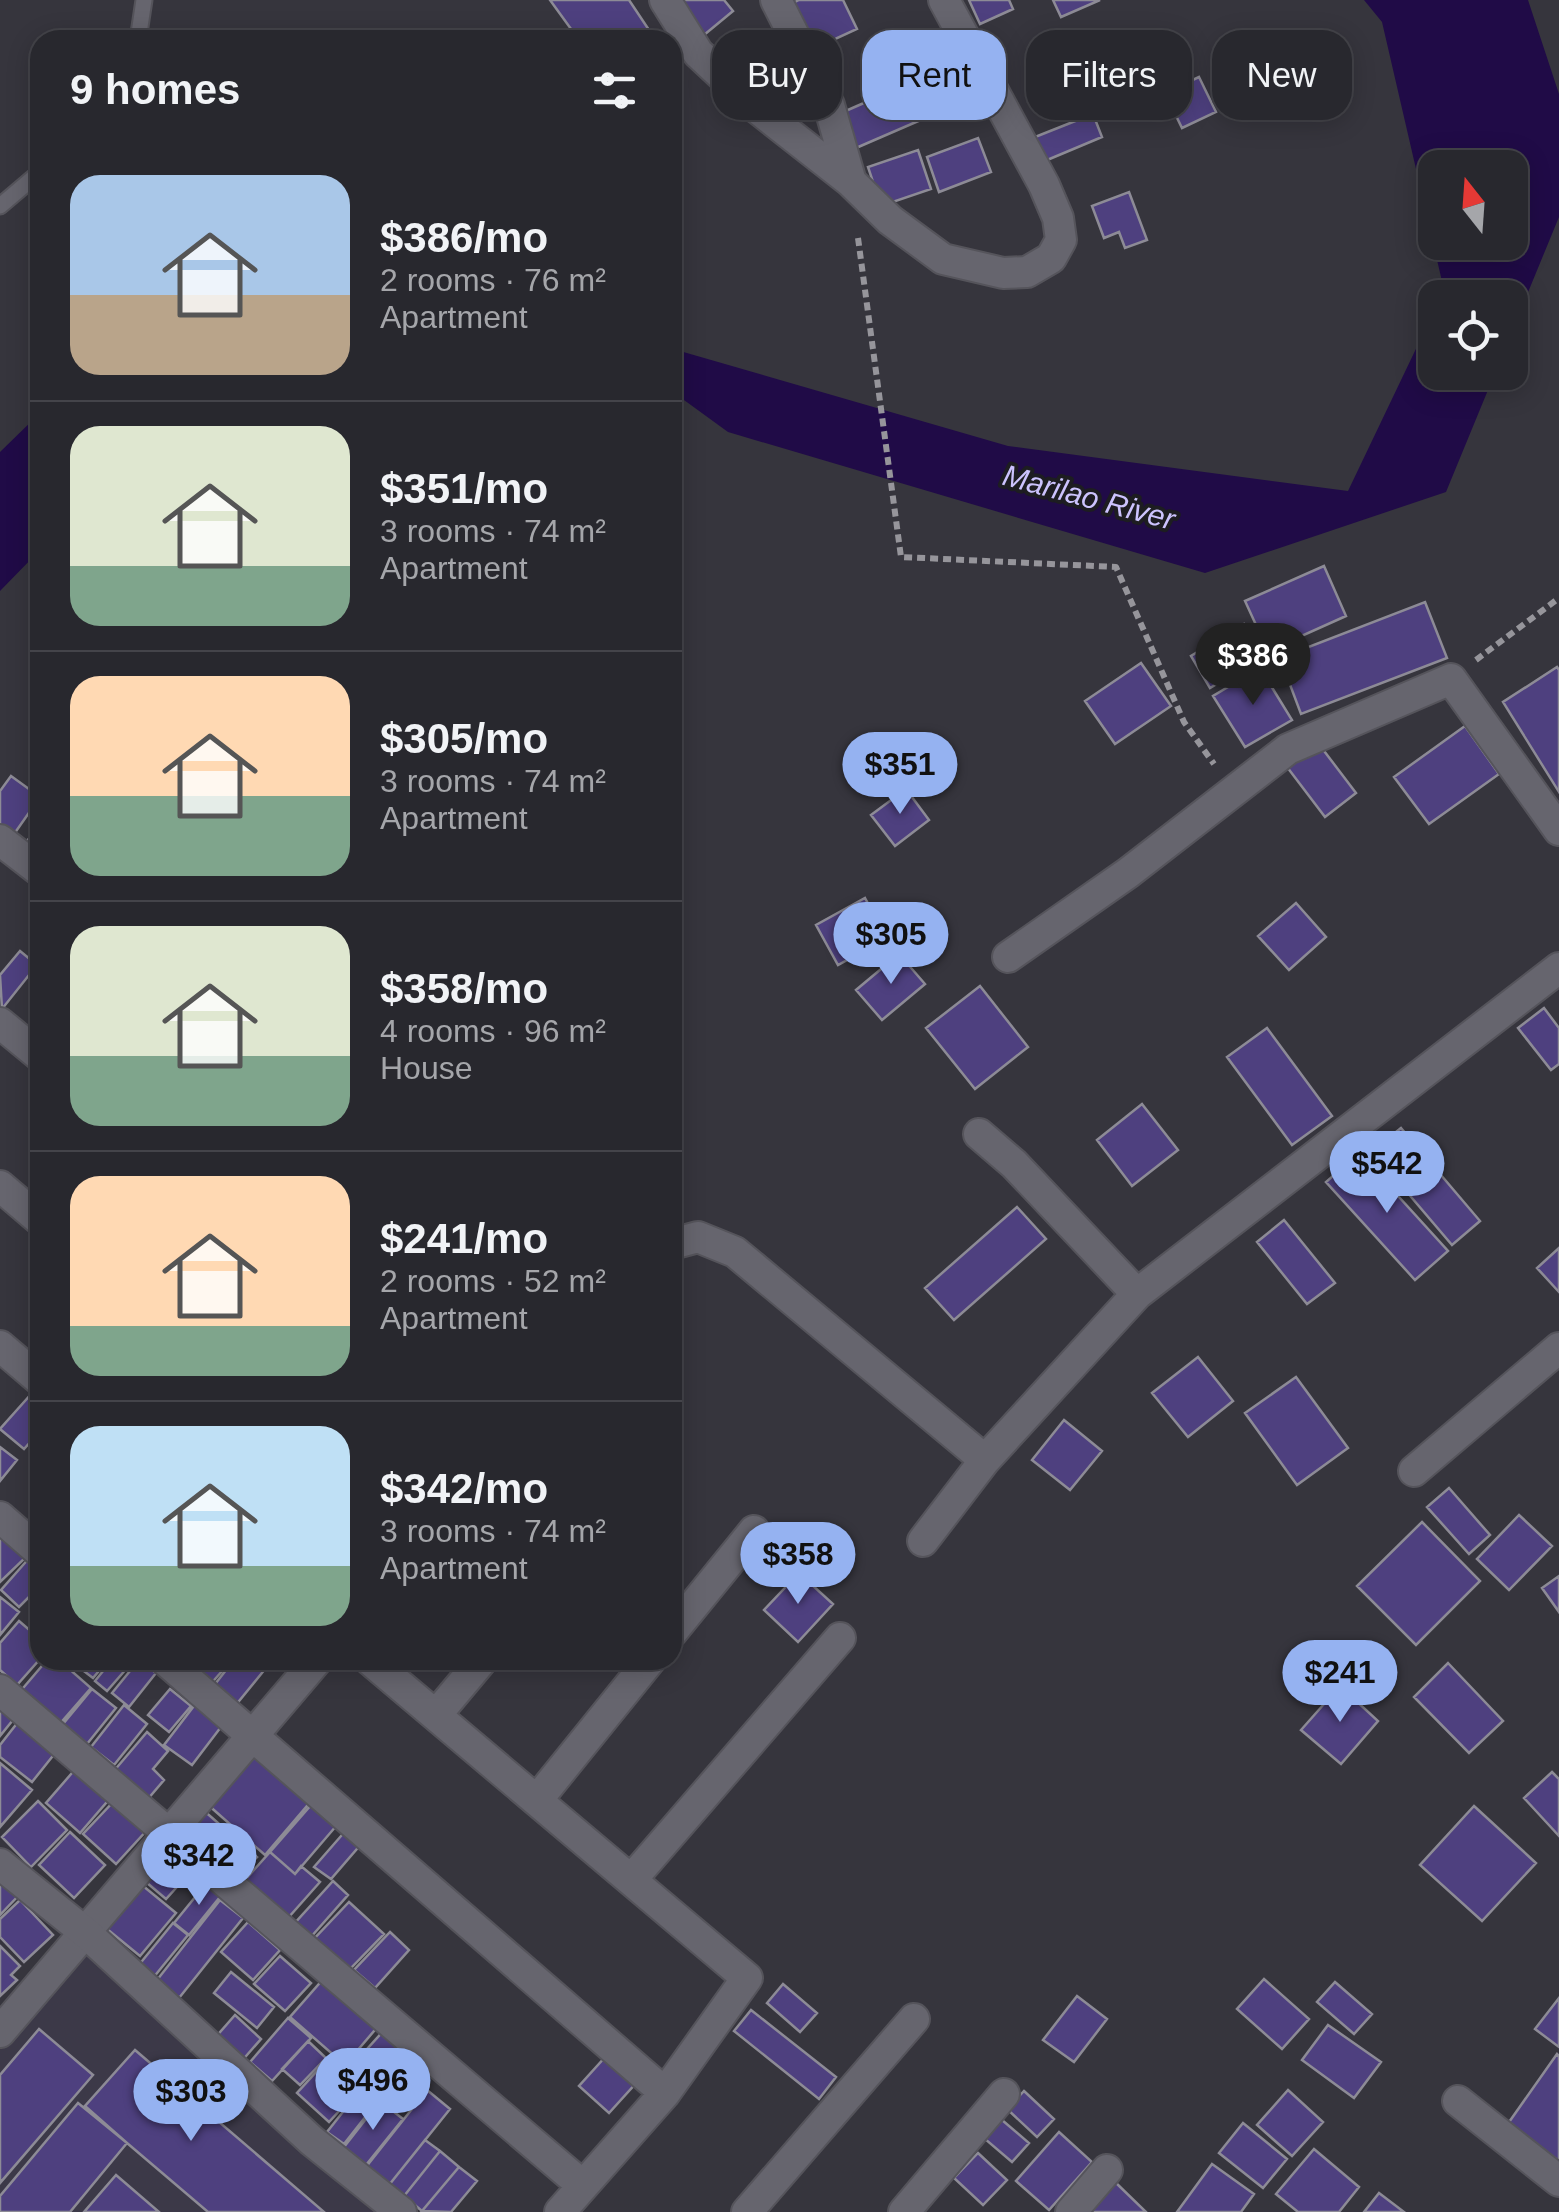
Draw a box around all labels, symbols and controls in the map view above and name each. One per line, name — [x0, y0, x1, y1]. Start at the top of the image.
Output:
chip: Buy — [712, 30, 842, 120]
chip: Rent — [862, 30, 1006, 120]
chip: Filters — [1026, 30, 1192, 120]
chip: New — [1212, 30, 1352, 120]
icon: filters — [587, 63, 642, 118]
text: 9 homes — [70, 66, 240, 113]
north arrow — [1418, 150, 1528, 260]
map controls — [1418, 150, 1528, 390]
text: $386/mo — [380, 214, 548, 261]
icon: home — [150, 215, 270, 335]
text: 2 rooms · 76 m² — [380, 262, 606, 298]
button: locate — [1418, 280, 1528, 390]
text: Apartment — [380, 299, 528, 335]
water label: Marilao River — [999, 458, 1180, 536]
text: $351/mo — [380, 465, 548, 512]
icon: home — [150, 466, 270, 586]
text: 3 rooms · 74 m² — [380, 513, 606, 549]
text: Apartment — [380, 550, 528, 586]
pin: $386 — [1194, 623, 1312, 708]
text: $386 — [1217, 637, 1289, 673]
text: $305/mo — [380, 715, 548, 762]
icon: home — [150, 716, 270, 836]
pin: $351 — [841, 732, 959, 817]
text: $351 — [864, 746, 936, 782]
text: 3 rooms · 74 m² — [380, 763, 606, 799]
text: Apartment — [380, 800, 528, 836]
pin: $305 — [832, 902, 950, 987]
text: $305 — [855, 916, 927, 952]
text: $358/mo — [380, 965, 548, 1012]
icon: home — [150, 966, 270, 1086]
text: 4 rooms · 96 m² — [380, 1013, 606, 1049]
text: House — [380, 1050, 473, 1086]
pin: $542 — [1328, 1131, 1446, 1216]
text: $542 — [1351, 1145, 1423, 1181]
text: $241/mo — [380, 1215, 548, 1262]
icon: home — [150, 1216, 270, 1336]
text: 2 rooms · 52 m² — [380, 1263, 606, 1299]
text: Apartment — [380, 1300, 528, 1336]
text: $342/mo — [380, 1465, 548, 1512]
icon: home — [150, 1466, 270, 1586]
text: 3 rooms · 74 m² — [380, 1513, 606, 1549]
pin: $358 — [739, 1522, 857, 1607]
text: $358 — [762, 1536, 834, 1572]
text: Apartment — [380, 1550, 528, 1586]
pin: $241 — [1281, 1640, 1399, 1725]
text: $241 — [1304, 1654, 1376, 1690]
pin: $342 — [140, 1823, 258, 1908]
text: $342 — [163, 1837, 235, 1873]
pin: $496 — [314, 2048, 432, 2133]
pin: $303 — [132, 2059, 250, 2144]
text: $496 — [337, 2062, 409, 2098]
text: $303 — [155, 2073, 227, 2109]

